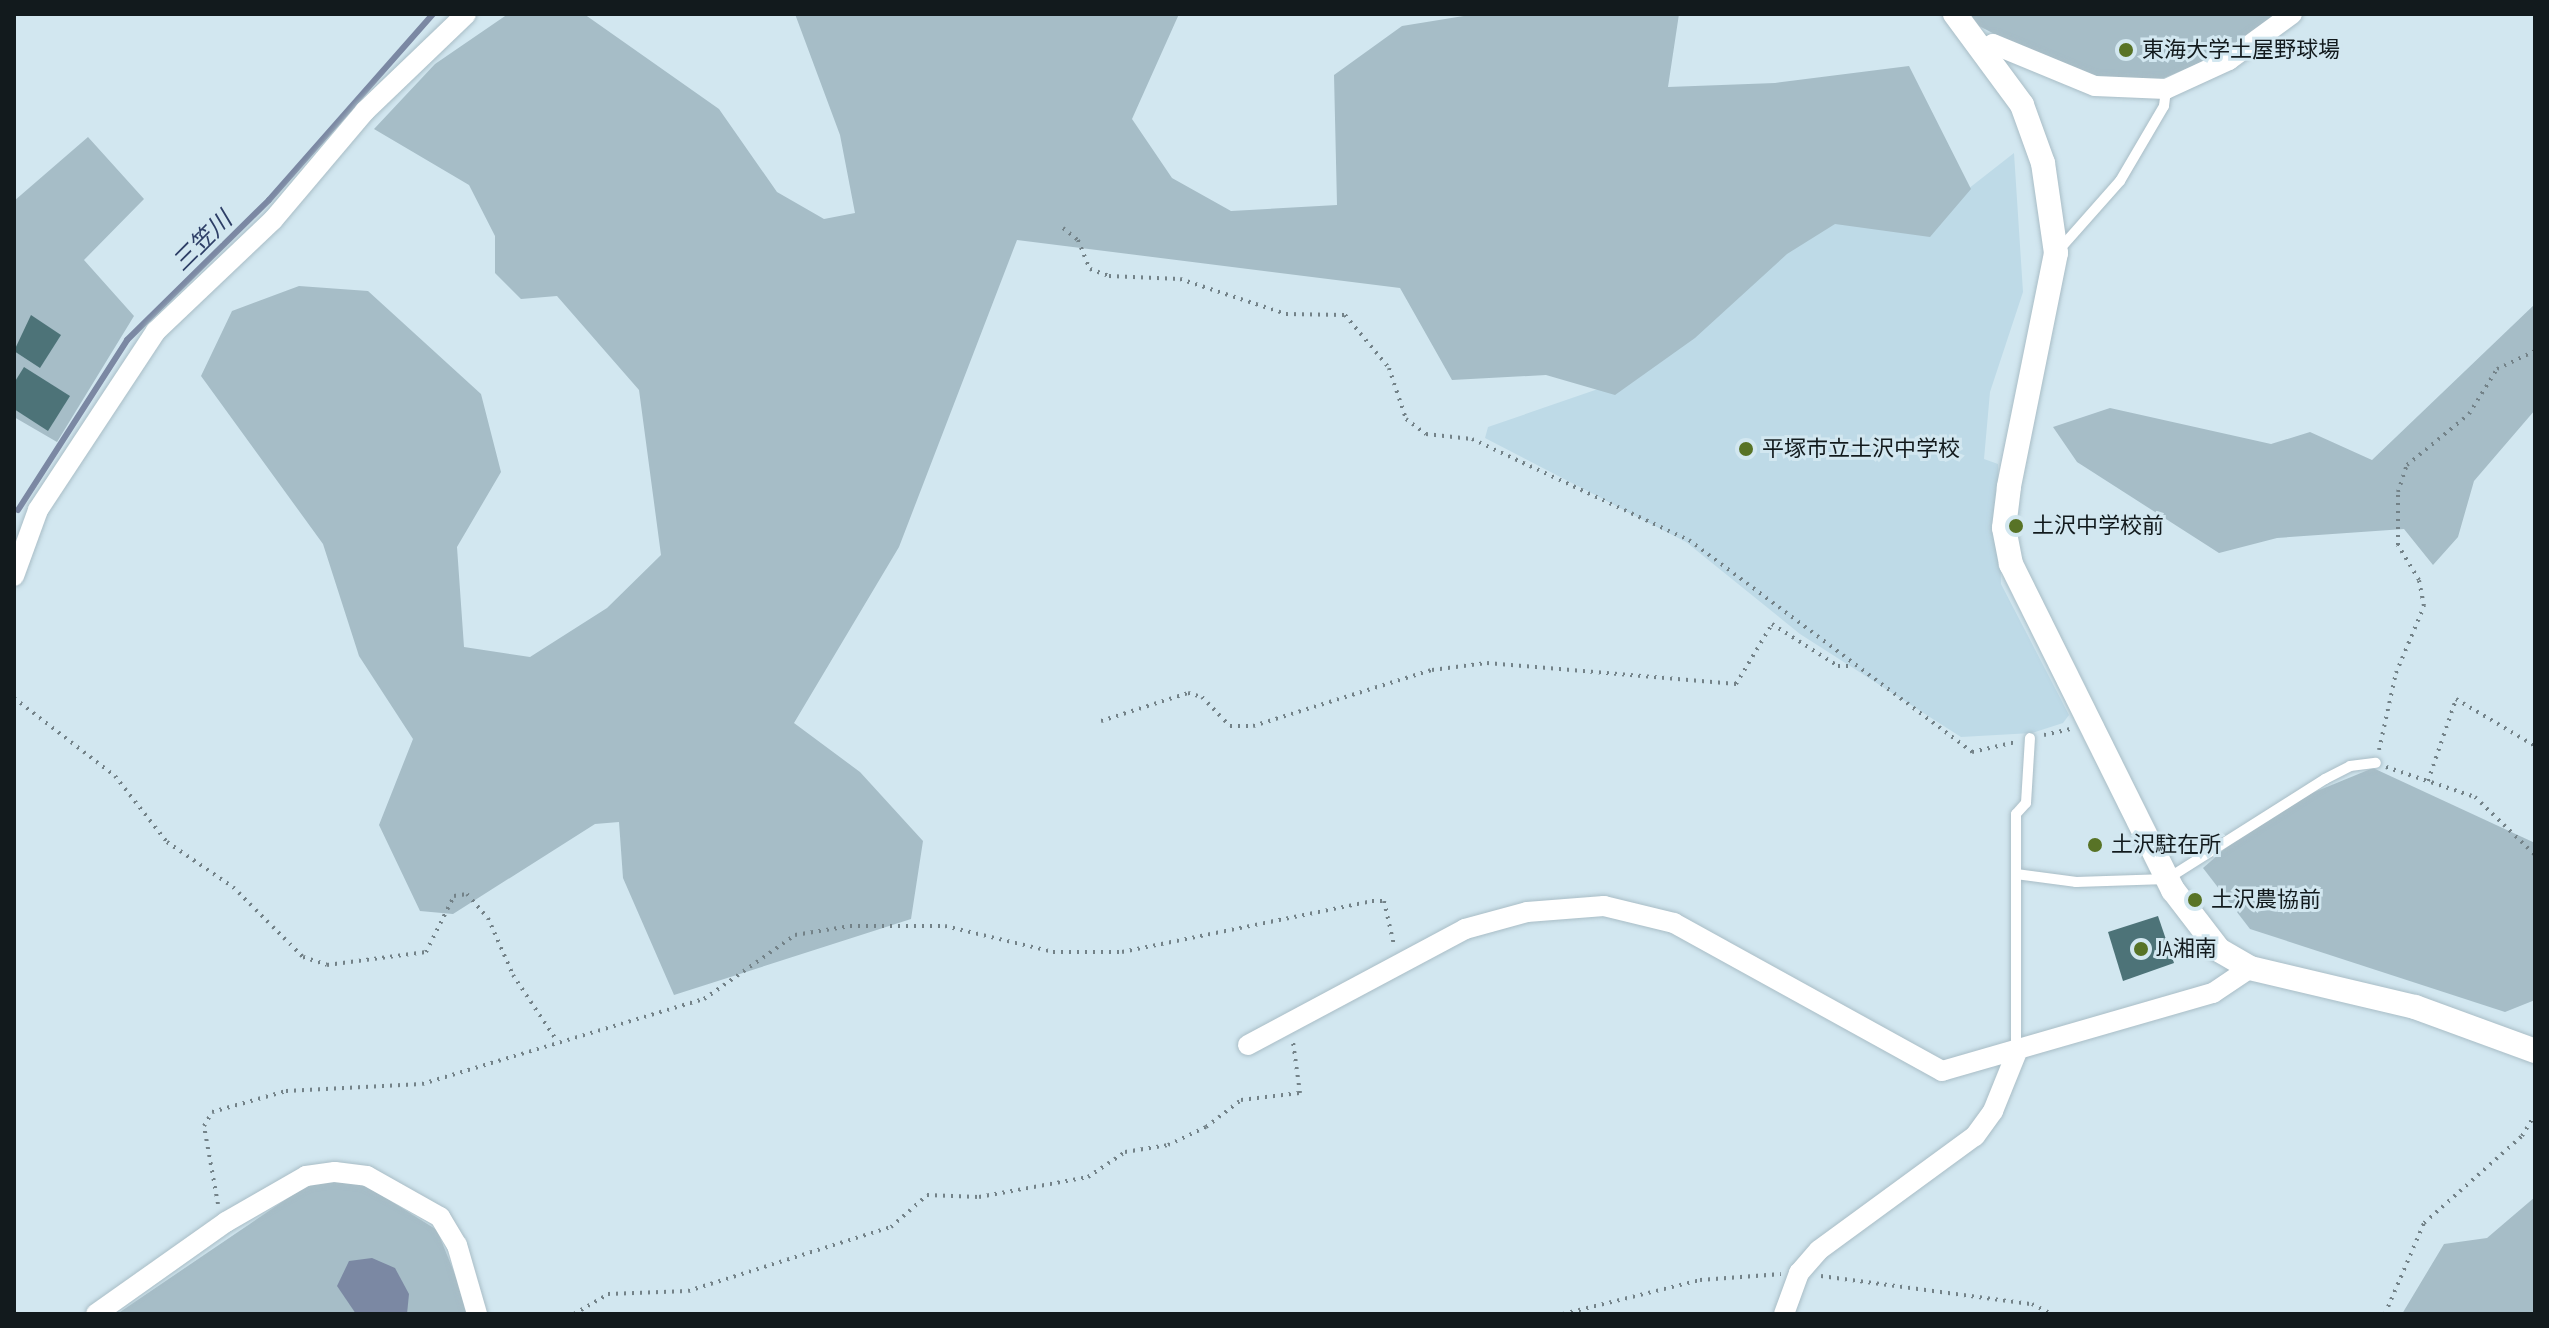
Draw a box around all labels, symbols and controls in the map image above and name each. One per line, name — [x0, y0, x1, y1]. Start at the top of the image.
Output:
place label: 東海大学土屋野球場 — [2142, 37, 2340, 63]
marker: 東海大学土屋野球場 — [2117, 41, 2135, 59]
water label: 三笠川 — [166, 205, 238, 277]
place label: 平塚市立土沢中学校 — [1762, 436, 1960, 462]
marker: 平塚市立土沢中学校 — [1737, 440, 1755, 458]
place label: 土沢中学校前 — [2032, 513, 2164, 539]
marker: 土沢中学校前 — [2007, 517, 2025, 535]
place label: 土沢駐在所 — [2111, 832, 2221, 858]
marker: 土沢駐在所 — [2086, 836, 2104, 854]
place label: 土沢農協前 — [2211, 887, 2321, 913]
marker: 土沢農協前 — [2186, 891, 2204, 909]
place label: JA湘南 — [2157, 936, 2217, 962]
marker: JA湘南 — [2132, 940, 2150, 958]

